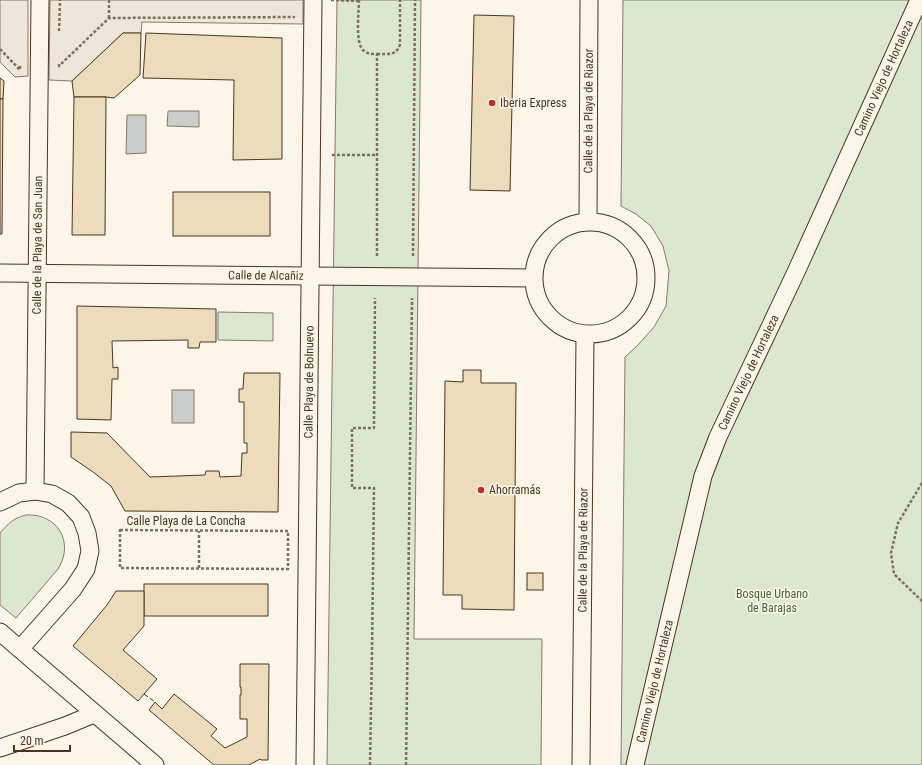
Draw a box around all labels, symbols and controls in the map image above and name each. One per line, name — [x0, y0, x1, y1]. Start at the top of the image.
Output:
street label: Camino Viejo de Hortaleza — [851, 18, 916, 138]
street label: Calle de la Playa de Riazor — [581, 48, 596, 173]
place label: Iberia Express — [500, 96, 567, 110]
marker: Iberia Express — [487, 98, 497, 108]
street label: Calle de la Playa de San Juan — [30, 175, 45, 314]
street label: Calle de Alcañiz — [228, 268, 304, 283]
street label: Camino Viejo de Hortaleza — [715, 312, 782, 433]
street label: Calle Playa de Bolnuevo — [301, 325, 317, 439]
place label: Ahorramás — [489, 483, 541, 497]
marker: Ahorramás — [476, 485, 486, 495]
street label: Calle de la Playa de Riazor — [575, 487, 591, 612]
street label: Calle Playa de La Concha — [126, 514, 246, 528]
park label: Bosque Urbano de Barajas — [736, 587, 808, 615]
street label: Camino Viejo de Hortaleza — [633, 618, 676, 744]
scale bar — [14, 727, 70, 753]
text: 20 m — [20, 734, 44, 748]

